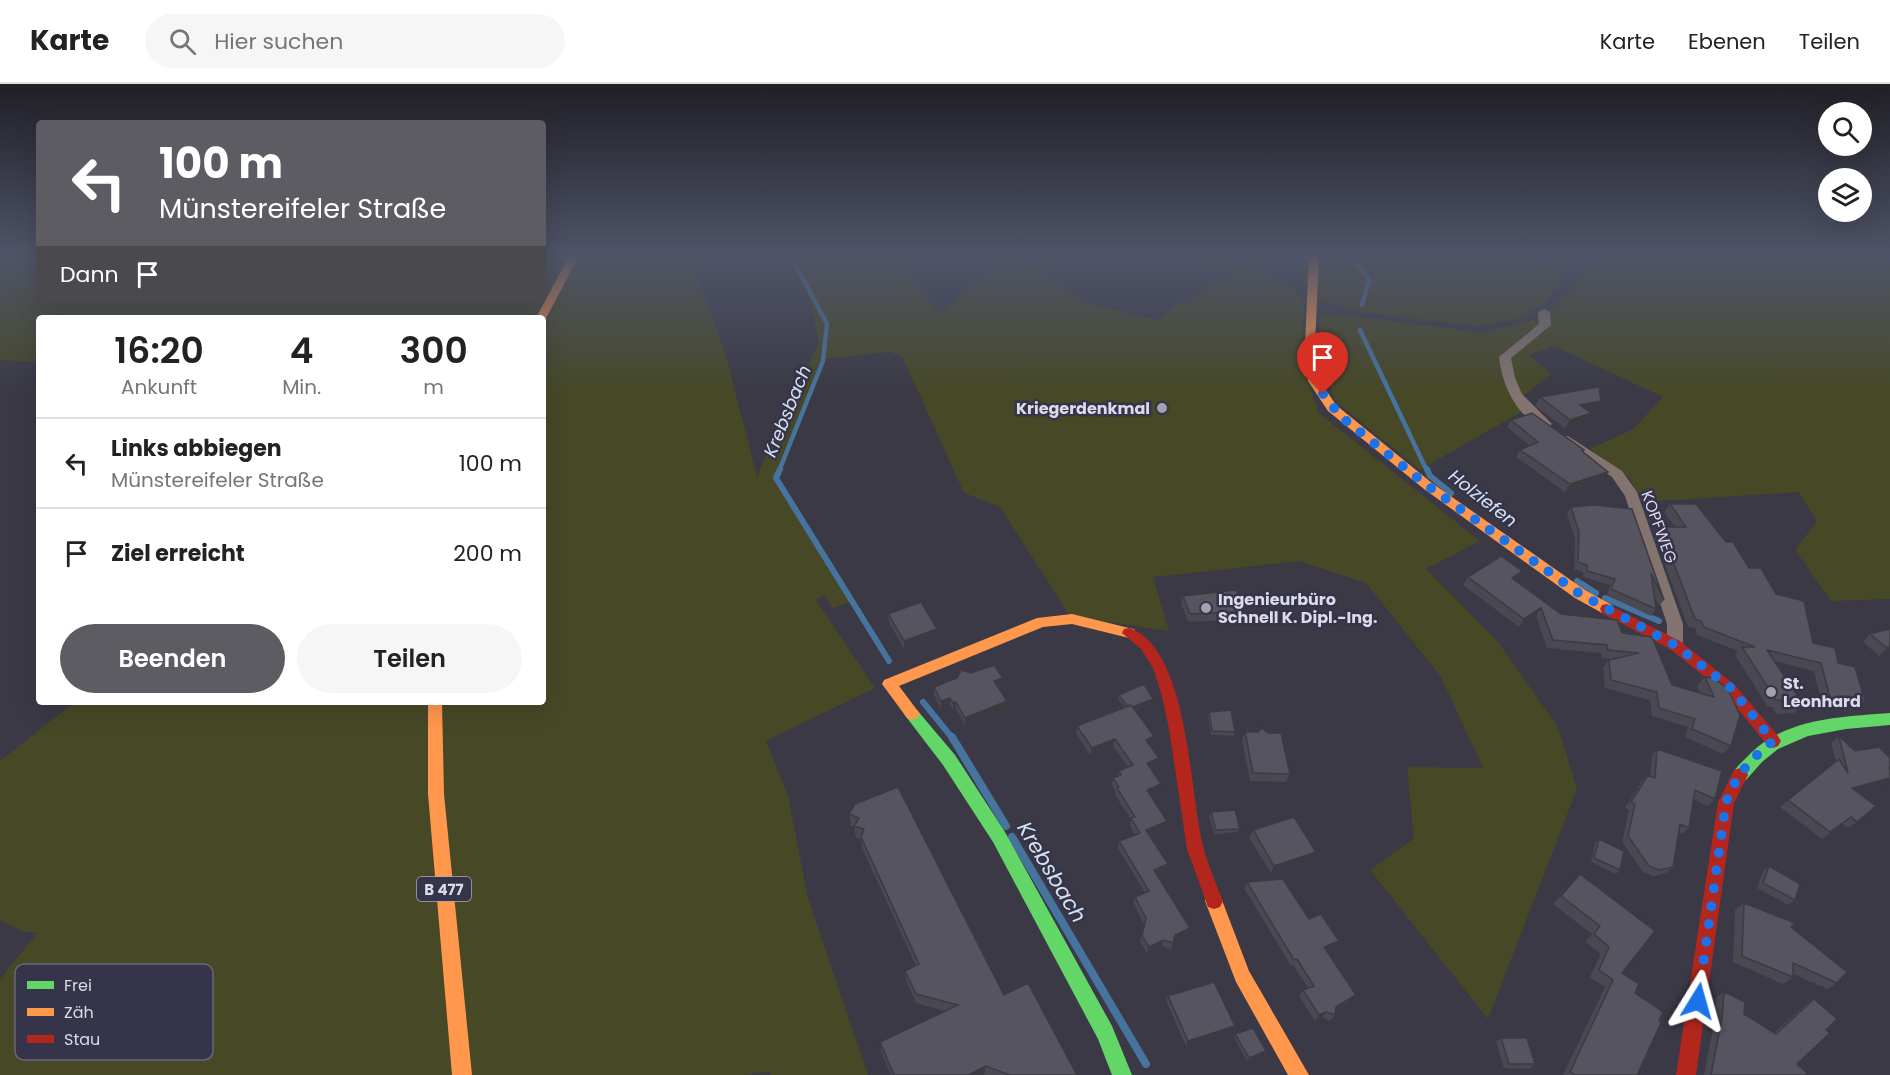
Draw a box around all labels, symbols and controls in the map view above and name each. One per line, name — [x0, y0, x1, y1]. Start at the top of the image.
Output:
search box — [145, 14, 565, 68]
text: Karte — [30, 21, 109, 60]
icon: search — [166, 25, 199, 58]
text: Hier suchen — [214, 26, 343, 57]
text: Karte — [1600, 27, 1655, 56]
text: Ebenen — [1688, 27, 1766, 56]
text: Teilen — [1799, 27, 1860, 56]
map controls — [1818, 102, 1872, 222]
button: search — [1818, 102, 1872, 156]
text: 100 m — [159, 134, 283, 193]
icon: left — [60, 144, 138, 222]
button: layers — [1818, 168, 1872, 222]
text: Münstereifeler Straße — [159, 190, 446, 227]
icon: arrive — [131, 258, 164, 291]
text: Dann — [60, 259, 119, 290]
text: 16:20 — [114, 325, 204, 376]
text: 4 — [290, 325, 314, 376]
text: 300 — [400, 325, 468, 376]
pin — [1297, 332, 1348, 394]
icon: arrive — [1306, 341, 1339, 374]
water label: Krebsbach — [757, 361, 817, 461]
text: Ankunft — [121, 373, 197, 401]
text: Min. — [282, 373, 321, 401]
text: m — [423, 373, 444, 401]
place label: Kriegerdenkmal — [1016, 397, 1150, 420]
marker: Kriegerdenkmal — [1155, 401, 1169, 415]
text: Links abbiegen — [111, 433, 282, 464]
icon: left — [60, 447, 93, 480]
text: 100 m — [459, 448, 522, 479]
water label: Holziefen — [1443, 463, 1523, 533]
text: Münstereifeler Straße — [111, 466, 324, 494]
street label: KOPFWEG — [1635, 487, 1683, 567]
icon: arrive — [60, 537, 93, 570]
text: Ziel erreicht — [111, 538, 245, 569]
text: 200 m — [453, 538, 522, 569]
place label: Ingenieurbüro Schnell K. Dipl.-Ing. — [1218, 588, 1377, 629]
marker: Ingenieurbüro Schnell K. Dipl.-Ing. — [1199, 601, 1213, 615]
button: Beenden — [60, 624, 285, 693]
button: Teilen — [297, 624, 522, 693]
place label: St. Leonhard — [1783, 672, 1861, 713]
marker: St. Leonhard — [1764, 685, 1778, 699]
water label: Krebsbach — [1010, 816, 1094, 928]
road number: B 477 — [417, 877, 471, 901]
legend — [15, 964, 213, 1060]
position arrow — [1666, 969, 1730, 1033]
text: Frei — [64, 974, 92, 997]
text: Zäh — [64, 1001, 94, 1024]
text: Stau — [64, 1028, 100, 1051]

